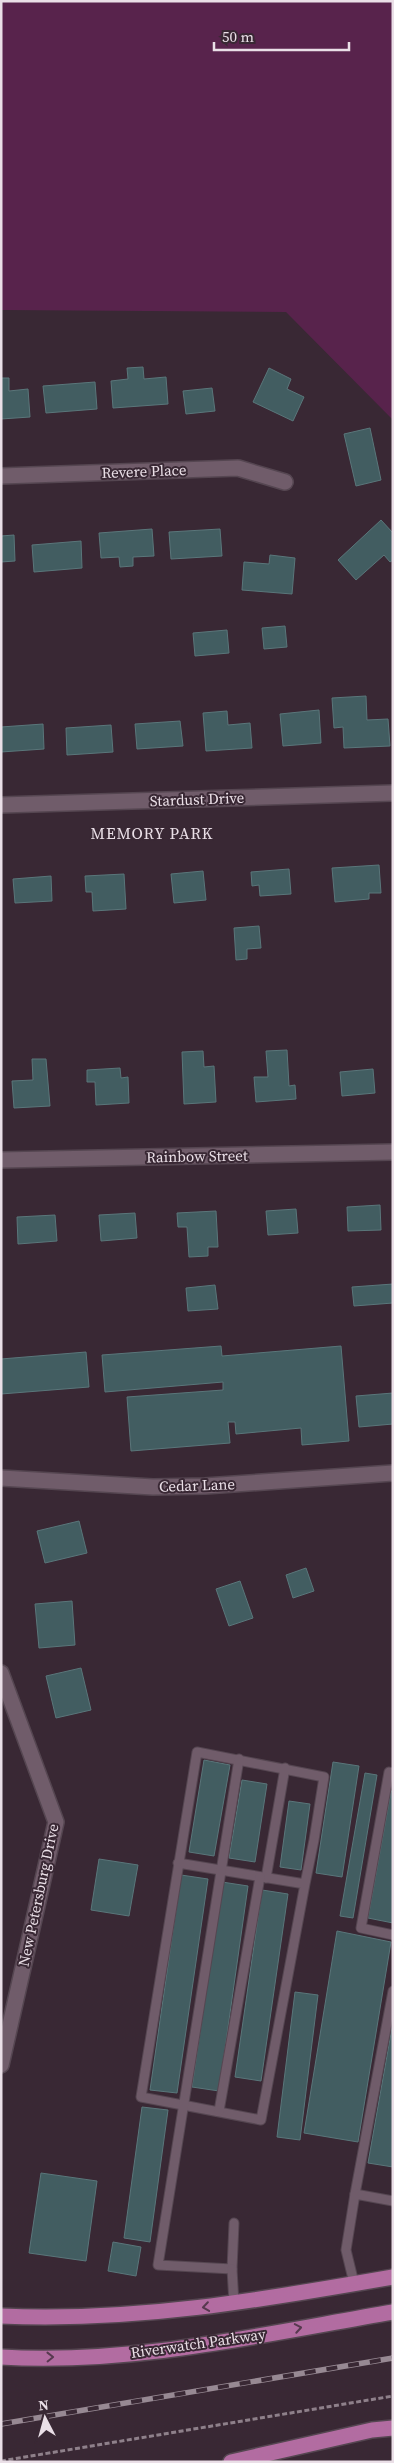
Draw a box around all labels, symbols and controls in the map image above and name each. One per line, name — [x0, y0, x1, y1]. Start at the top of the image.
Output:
scale bar — [214, 20, 349, 52]
text: 50 m — [222, 26, 254, 47]
street label: Revere Place — [101, 459, 187, 483]
street label: Stardust Drive — [150, 787, 245, 811]
district label: MEMORY PARK — [90, 822, 214, 844]
street label: Rainbow Street — [146, 1145, 248, 1167]
street label: Cedar Lane — [159, 1473, 236, 1497]
street label: New Petersburg Drive — [13, 1821, 63, 1968]
one-way arrow — [202, 2301, 211, 2311]
street label: Riverwatch Parkway — [129, 2323, 267, 2363]
one-way arrow — [294, 2324, 302, 2334]
one-way arrow — [46, 2352, 54, 2362]
north arrow — [20, 2393, 70, 2443]
text: N — [38, 2395, 50, 2416]

